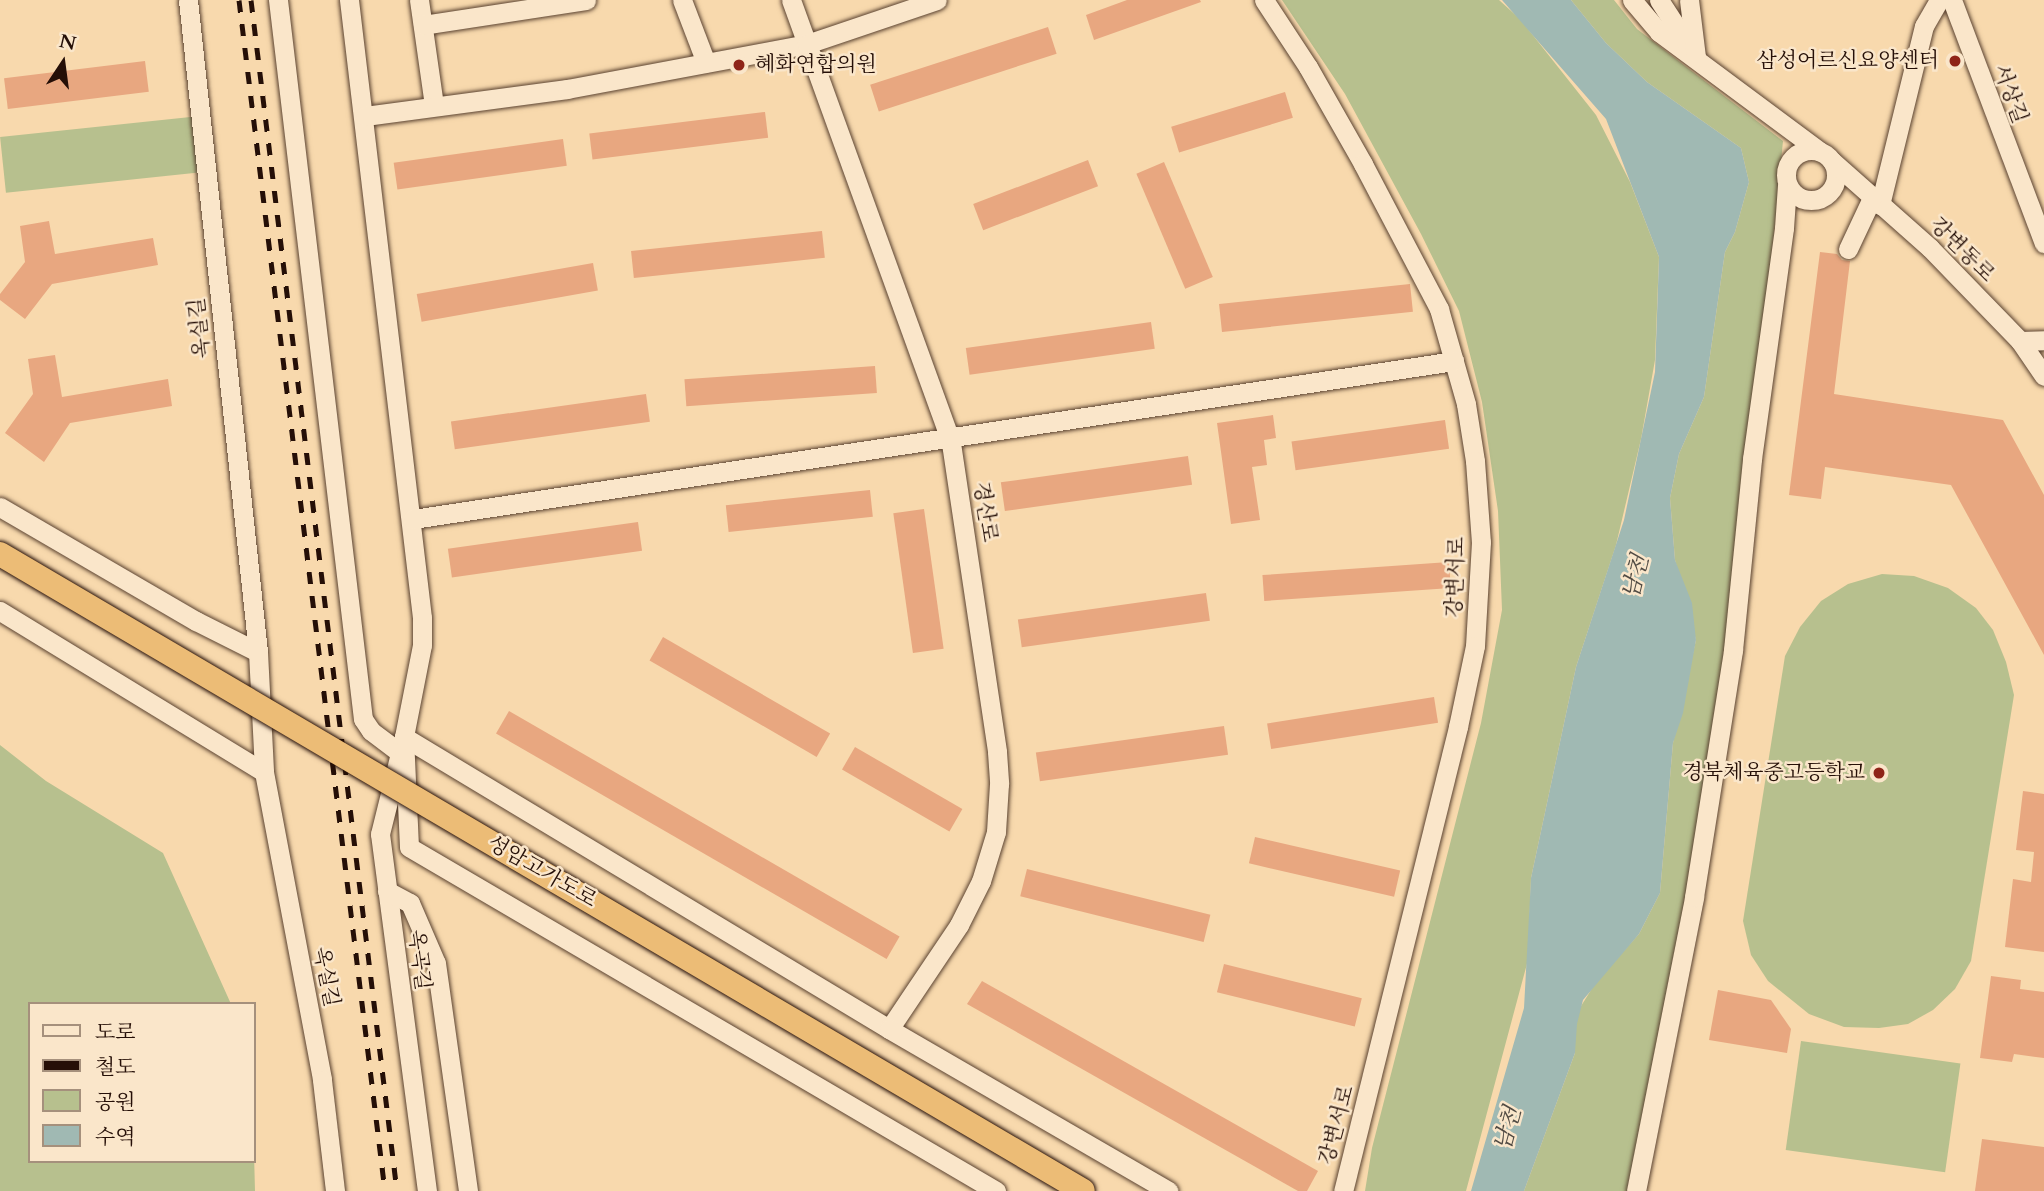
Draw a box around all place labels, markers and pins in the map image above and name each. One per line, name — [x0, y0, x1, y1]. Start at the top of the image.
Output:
place label: 삼성어르신요양센터 — [1756, 48, 1939, 74]
marker: 삼성어르신요양센터 — [1945, 51, 1965, 71]
place label: 혜화연합의원 — [755, 52, 877, 78]
marker: 혜화연합의원 — [729, 55, 749, 75]
place label: 경북체육중고등학교 — [1682, 760, 1865, 786]
marker: 경북체육중고등학교 — [1871, 765, 1887, 781]

